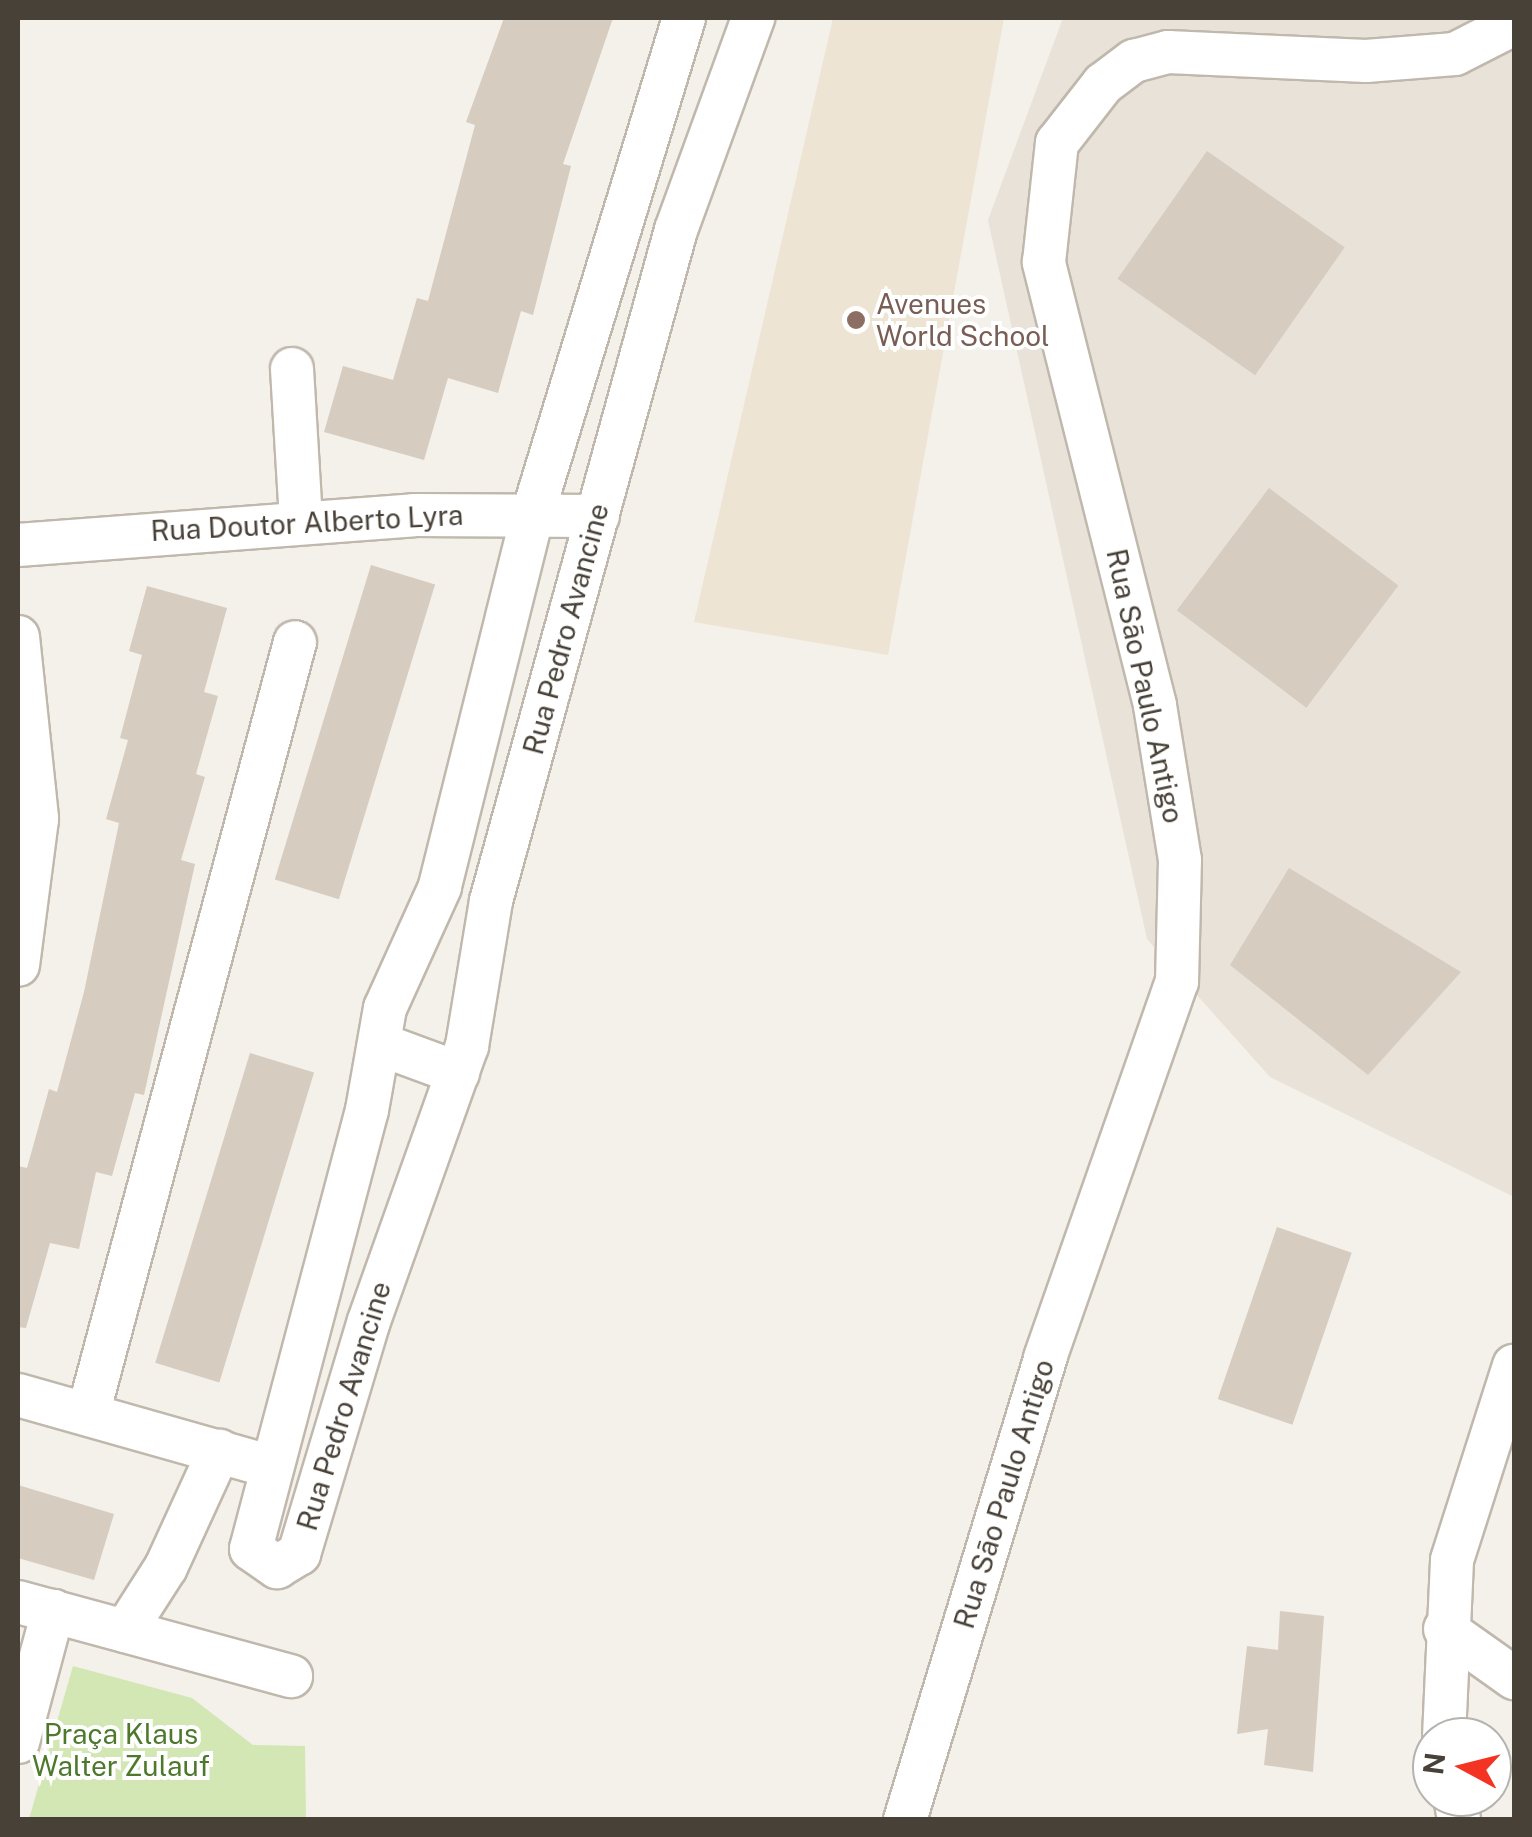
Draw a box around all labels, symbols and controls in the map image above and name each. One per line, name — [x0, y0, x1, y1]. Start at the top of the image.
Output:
place label: Avenues World School — [876, 287, 1050, 353]
marker: Avenues World School — [845, 309, 867, 331]
street label: Rua Doutor Alberto Lyra — [150, 498, 464, 548]
street label: Rua Pedro Avancine — [516, 500, 616, 758]
street label: Rua São Paulo Antigo — [1099, 546, 1191, 826]
street label: Rua Pedro Avancine — [290, 1277, 398, 1535]
street label: Rua São Paulo Antigo — [947, 1355, 1061, 1633]
park label: Praça Klaus Walter Zulauf — [32, 1717, 210, 1783]
north arrow — [1412, 1717, 1512, 1817]
text: N — [1416, 1751, 1451, 1776]

